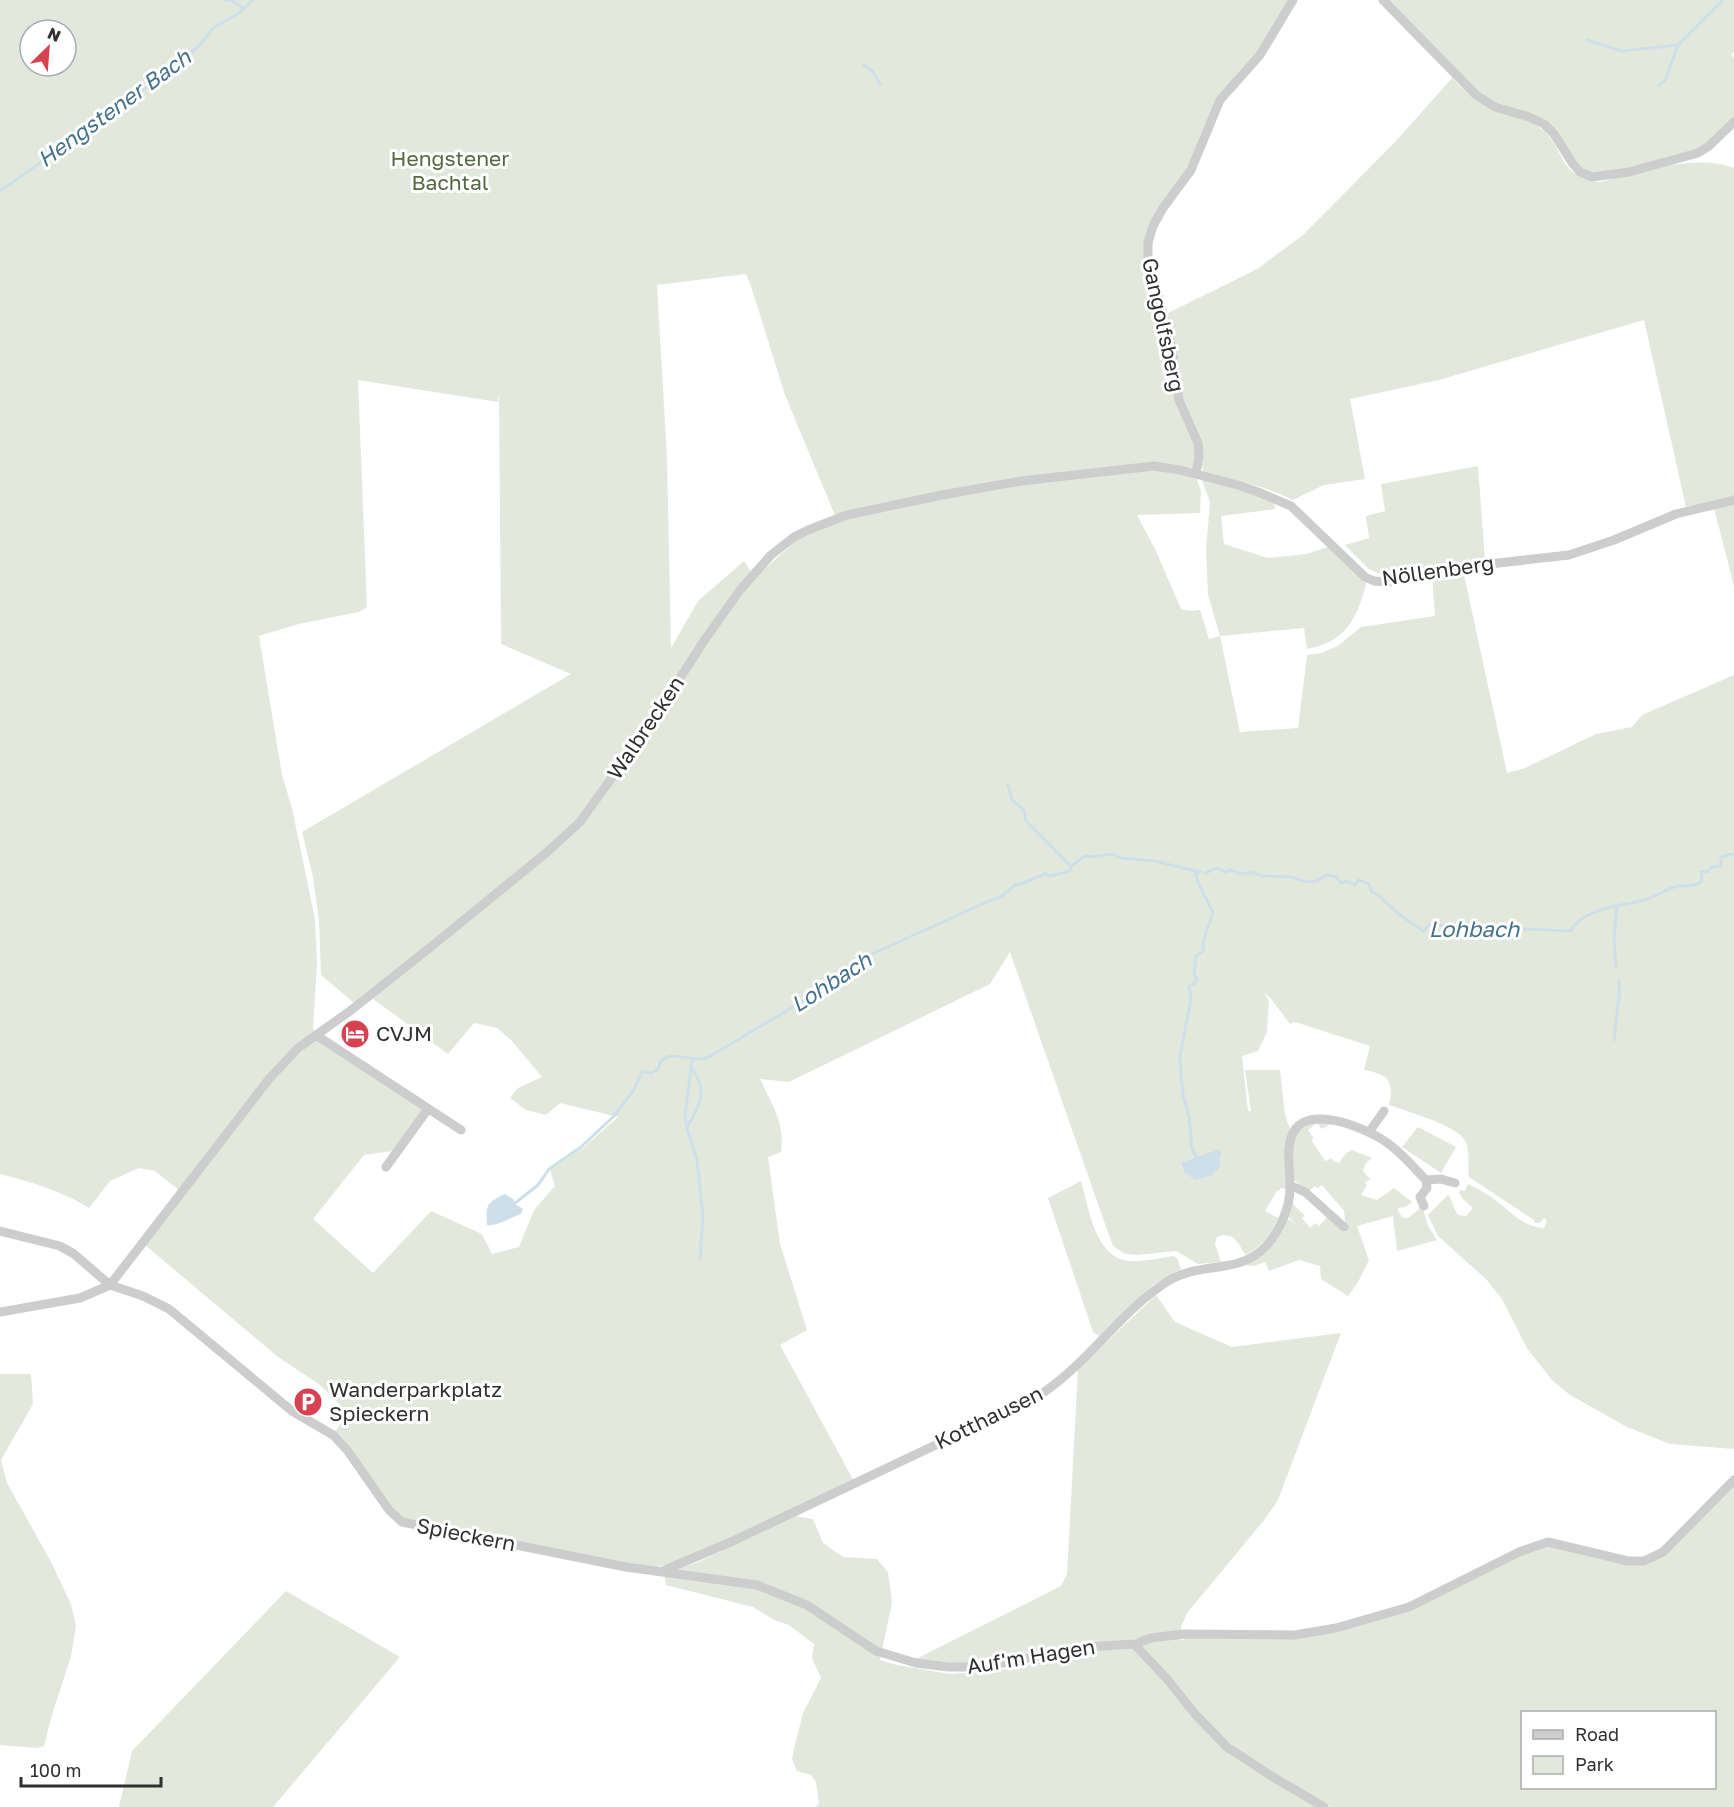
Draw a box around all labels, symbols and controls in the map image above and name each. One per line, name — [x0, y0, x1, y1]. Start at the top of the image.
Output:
north arrow — [18, 18, 78, 78]
text: N — [45, 23, 64, 46]
water label: Hengstener Bach — [32, 42, 197, 172]
park label: Hengstener Bachtal — [391, 145, 509, 195]
street label: Gangolfsberg — [1137, 255, 1191, 394]
street label: Nöllenberg — [1380, 549, 1496, 591]
street label: Walbrecken — [601, 671, 689, 784]
water label: Lohbach — [1429, 915, 1521, 942]
water label: Lohbach — [785, 945, 877, 1018]
hotel icon: CVJM — [339, 1018, 371, 1050]
place label: CVJM — [376, 1020, 432, 1046]
place label: Wanderparkplatz Spieckern — [329, 1376, 502, 1426]
street label: Kotthausen — [930, 1380, 1047, 1454]
parking icon: Wanderparkplatz Spieckern — [292, 1386, 324, 1418]
street label: Spieckern — [414, 1512, 518, 1556]
street label: Auf'm Hagen — [965, 1633, 1097, 1679]
legend — [1521, 1711, 1716, 1789]
text: Road — [1575, 1723, 1619, 1745]
scale bar — [21, 1750, 160, 1788]
text: Park — [1575, 1753, 1614, 1775]
text: 100 m — [30, 1759, 81, 1781]

